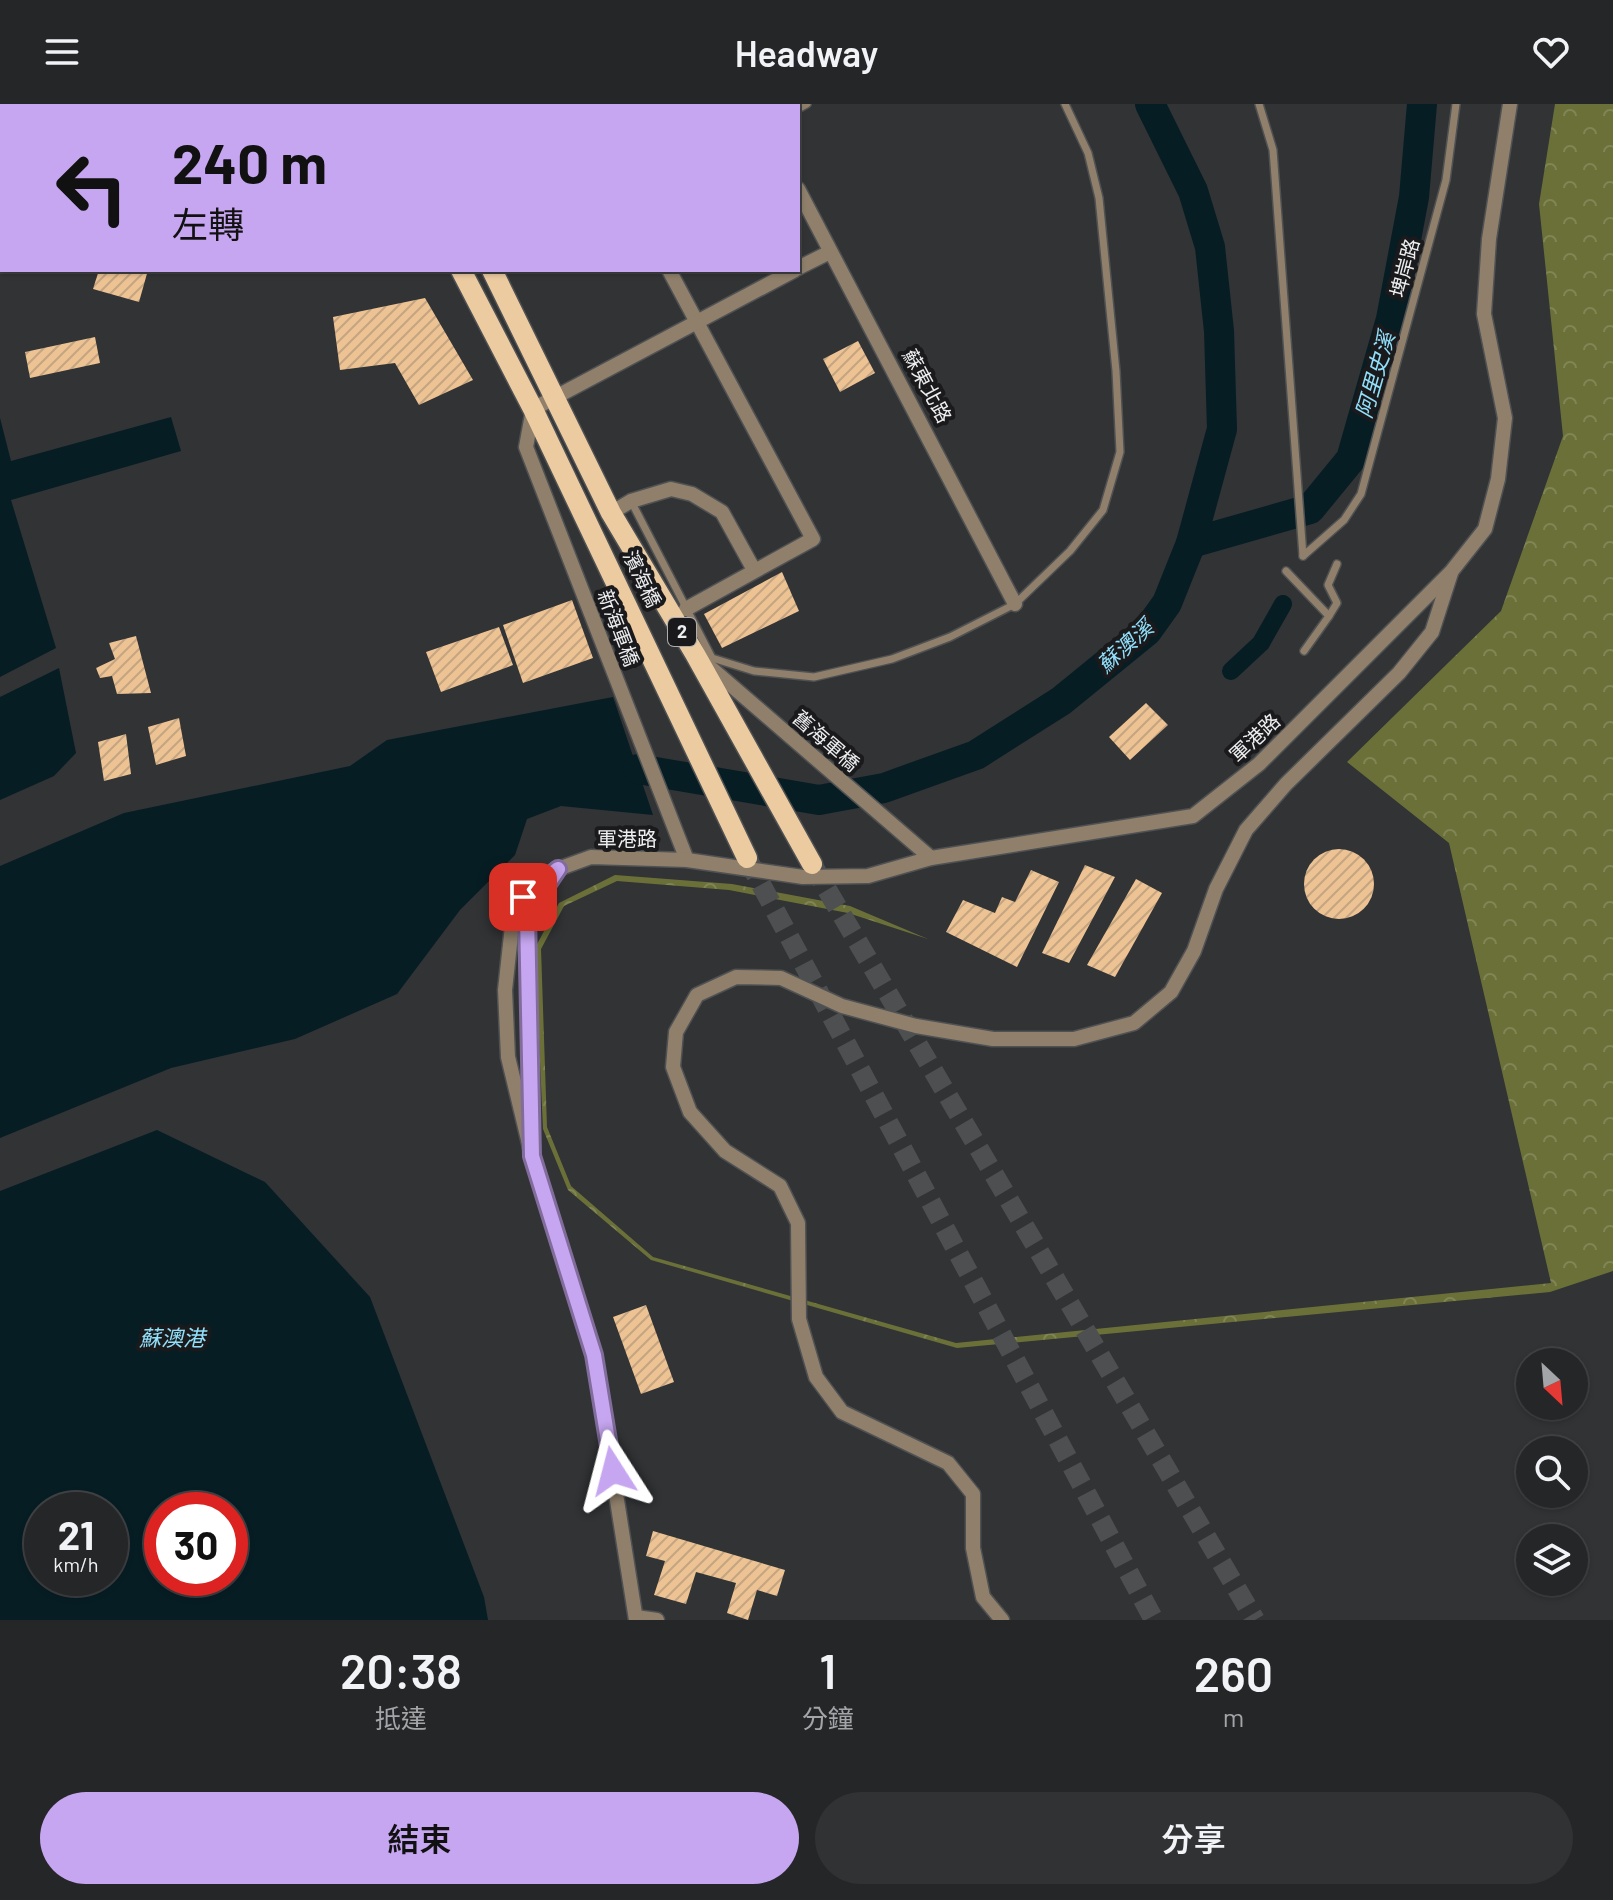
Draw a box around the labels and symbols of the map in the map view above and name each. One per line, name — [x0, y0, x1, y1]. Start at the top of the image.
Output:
street label: 埤岸路 — [1385, 236, 1423, 300]
water label: 阿里史溪 — [1349, 326, 1399, 421]
street label: 蘇東北路 — [899, 345, 957, 426]
street label: 濱海橋 — [619, 546, 667, 611]
street label: 新海軍橋 — [593, 586, 644, 669]
water label: 蘇澳溪 — [1091, 612, 1160, 677]
road number: 2 — [668, 618, 696, 646]
street label: 舊海軍橋 — [789, 705, 865, 776]
street label: 軍港路 — [1224, 708, 1284, 767]
street label: 軍港路 — [597, 826, 657, 850]
pin — [489, 863, 557, 931]
water label: 蘇澳港 — [139, 1324, 208, 1350]
north arrow — [1516, 1348, 1588, 1420]
position arrow — [571, 1429, 655, 1513]
speed limit sign: 30 — [144, 1492, 248, 1596]

